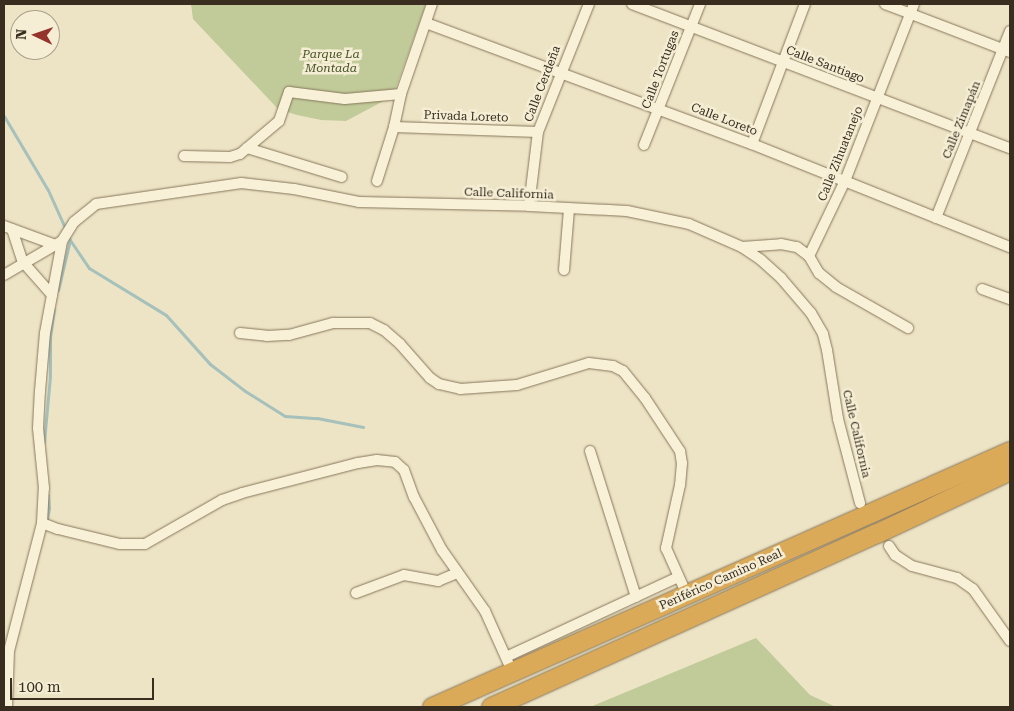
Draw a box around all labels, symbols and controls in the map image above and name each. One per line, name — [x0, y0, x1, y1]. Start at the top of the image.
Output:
north arrow — [10, 10, 60, 60]
text: N — [13, 28, 29, 40]
street label: Calle Tortugas — [639, 29, 683, 111]
street label: Calle Santiago — [784, 43, 866, 87]
street label: Calle Cerdeña — [522, 44, 564, 124]
park label: Parque La Montada — [302, 48, 360, 76]
street label: Calle Zimapán — [940, 79, 984, 161]
street label: Calle Loreto — [689, 101, 759, 139]
street label: Calle Zihuatanejo — [815, 104, 867, 204]
street label: Privada Loreto — [423, 108, 509, 126]
street label: Calle California — [464, 185, 554, 203]
street label: Calle California — [839, 389, 873, 479]
street label: Periférico Camino Real — [657, 546, 785, 614]
scale bar — [12, 668, 156, 700]
text: 100 m — [18, 678, 61, 696]

